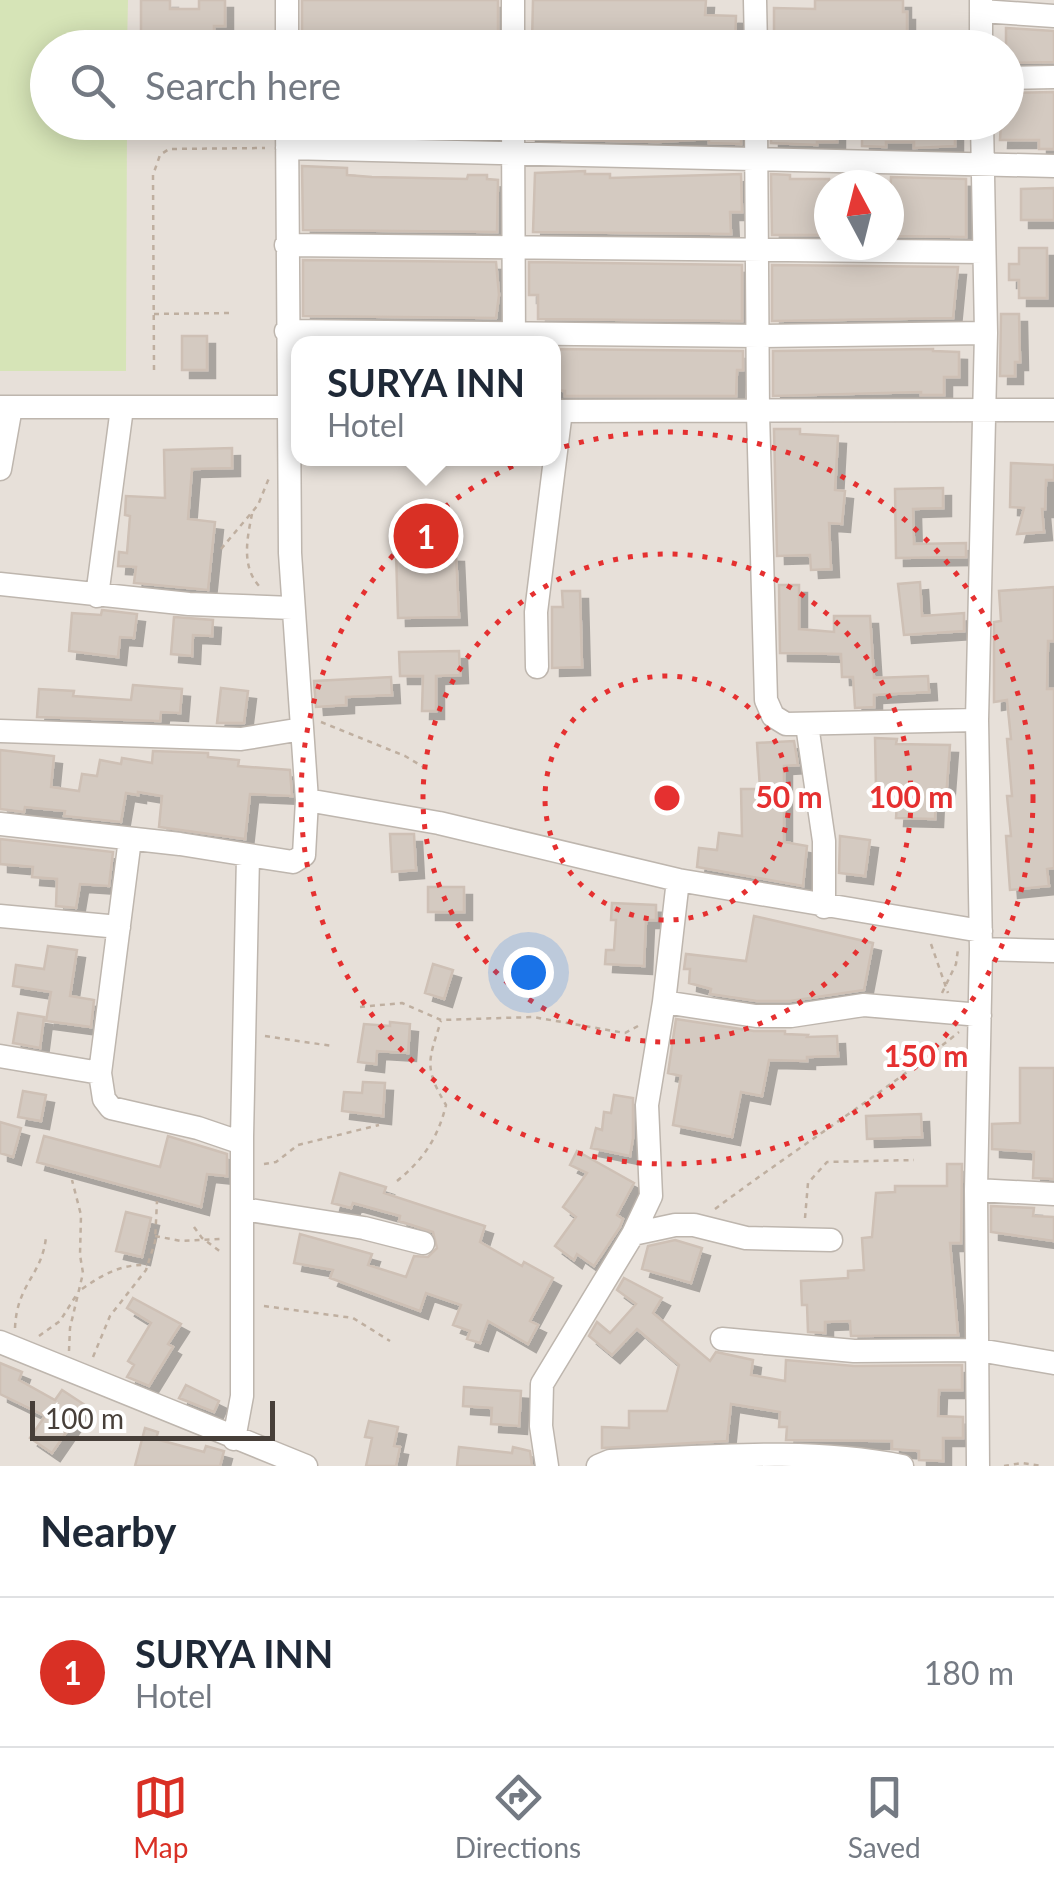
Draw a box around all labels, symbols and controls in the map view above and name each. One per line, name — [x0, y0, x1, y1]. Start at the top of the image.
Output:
search box — [30, 30, 1024, 140]
icon: search — [65, 58, 120, 113]
text: Search here — [145, 62, 341, 108]
north arrow — [814, 170, 904, 260]
popup — [291, 336, 561, 466]
text: SURYA INN — [327, 359, 525, 405]
text: Hotel — [327, 405, 405, 444]
pin: 1 — [394, 498, 458, 574]
text: 50 m — [755, 778, 823, 814]
text: 100 m — [869, 778, 953, 814]
centre of rings — [649, 780, 685, 816]
your location — [503, 947, 554, 998]
text: 150 m — [884, 1037, 968, 1073]
scale bar — [30, 1396, 275, 1440]
text: 100 m — [45, 1401, 124, 1435]
text: Nearby — [40, 1506, 177, 1556]
text: SURYA INN — [135, 1630, 333, 1676]
text: 1 — [63, 1653, 82, 1692]
text: 180 m — [924, 1653, 1014, 1692]
text: Hotel — [135, 1676, 213, 1715]
tab: Map — [133, 1770, 188, 1864]
tab: Directions — [455, 1770, 581, 1864]
tab: Saved — [848, 1770, 921, 1864]

